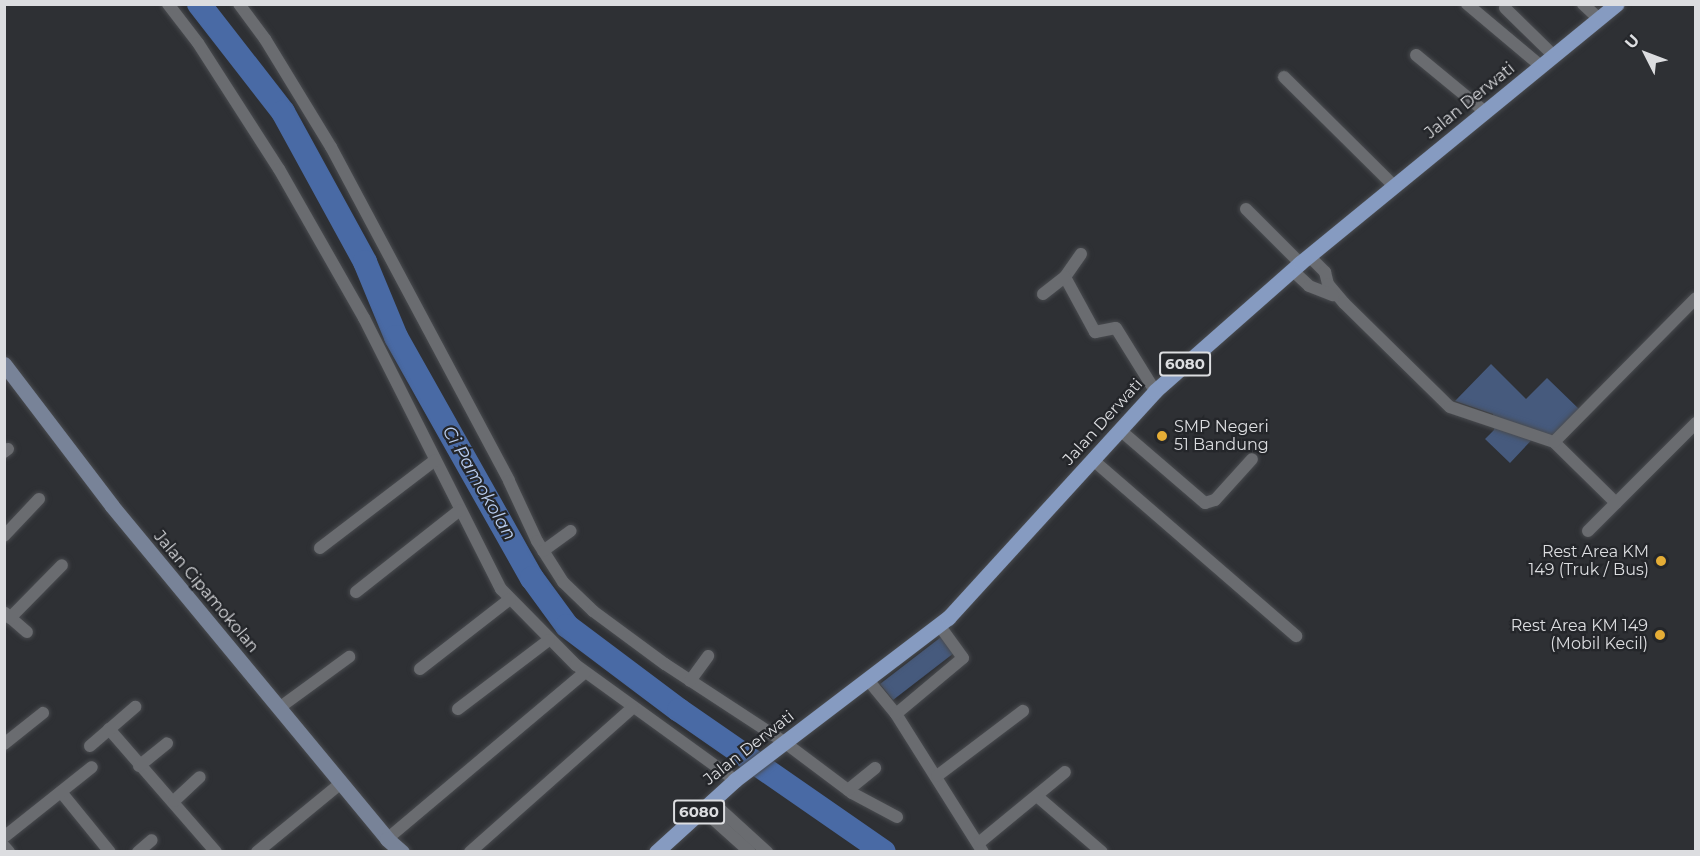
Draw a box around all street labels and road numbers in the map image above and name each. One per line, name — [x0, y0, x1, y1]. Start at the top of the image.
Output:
street label: Jalan Derwati — [1421, 59, 1519, 143]
road number: 6080 — [1158, 352, 1212, 376]
street label: Jalan Derwati — [1059, 375, 1147, 469]
street label: Jalan Cipamokolan — [149, 527, 263, 657]
street label: Jalan Derwati — [700, 707, 798, 789]
road number: 6080 — [672, 800, 726, 824]

